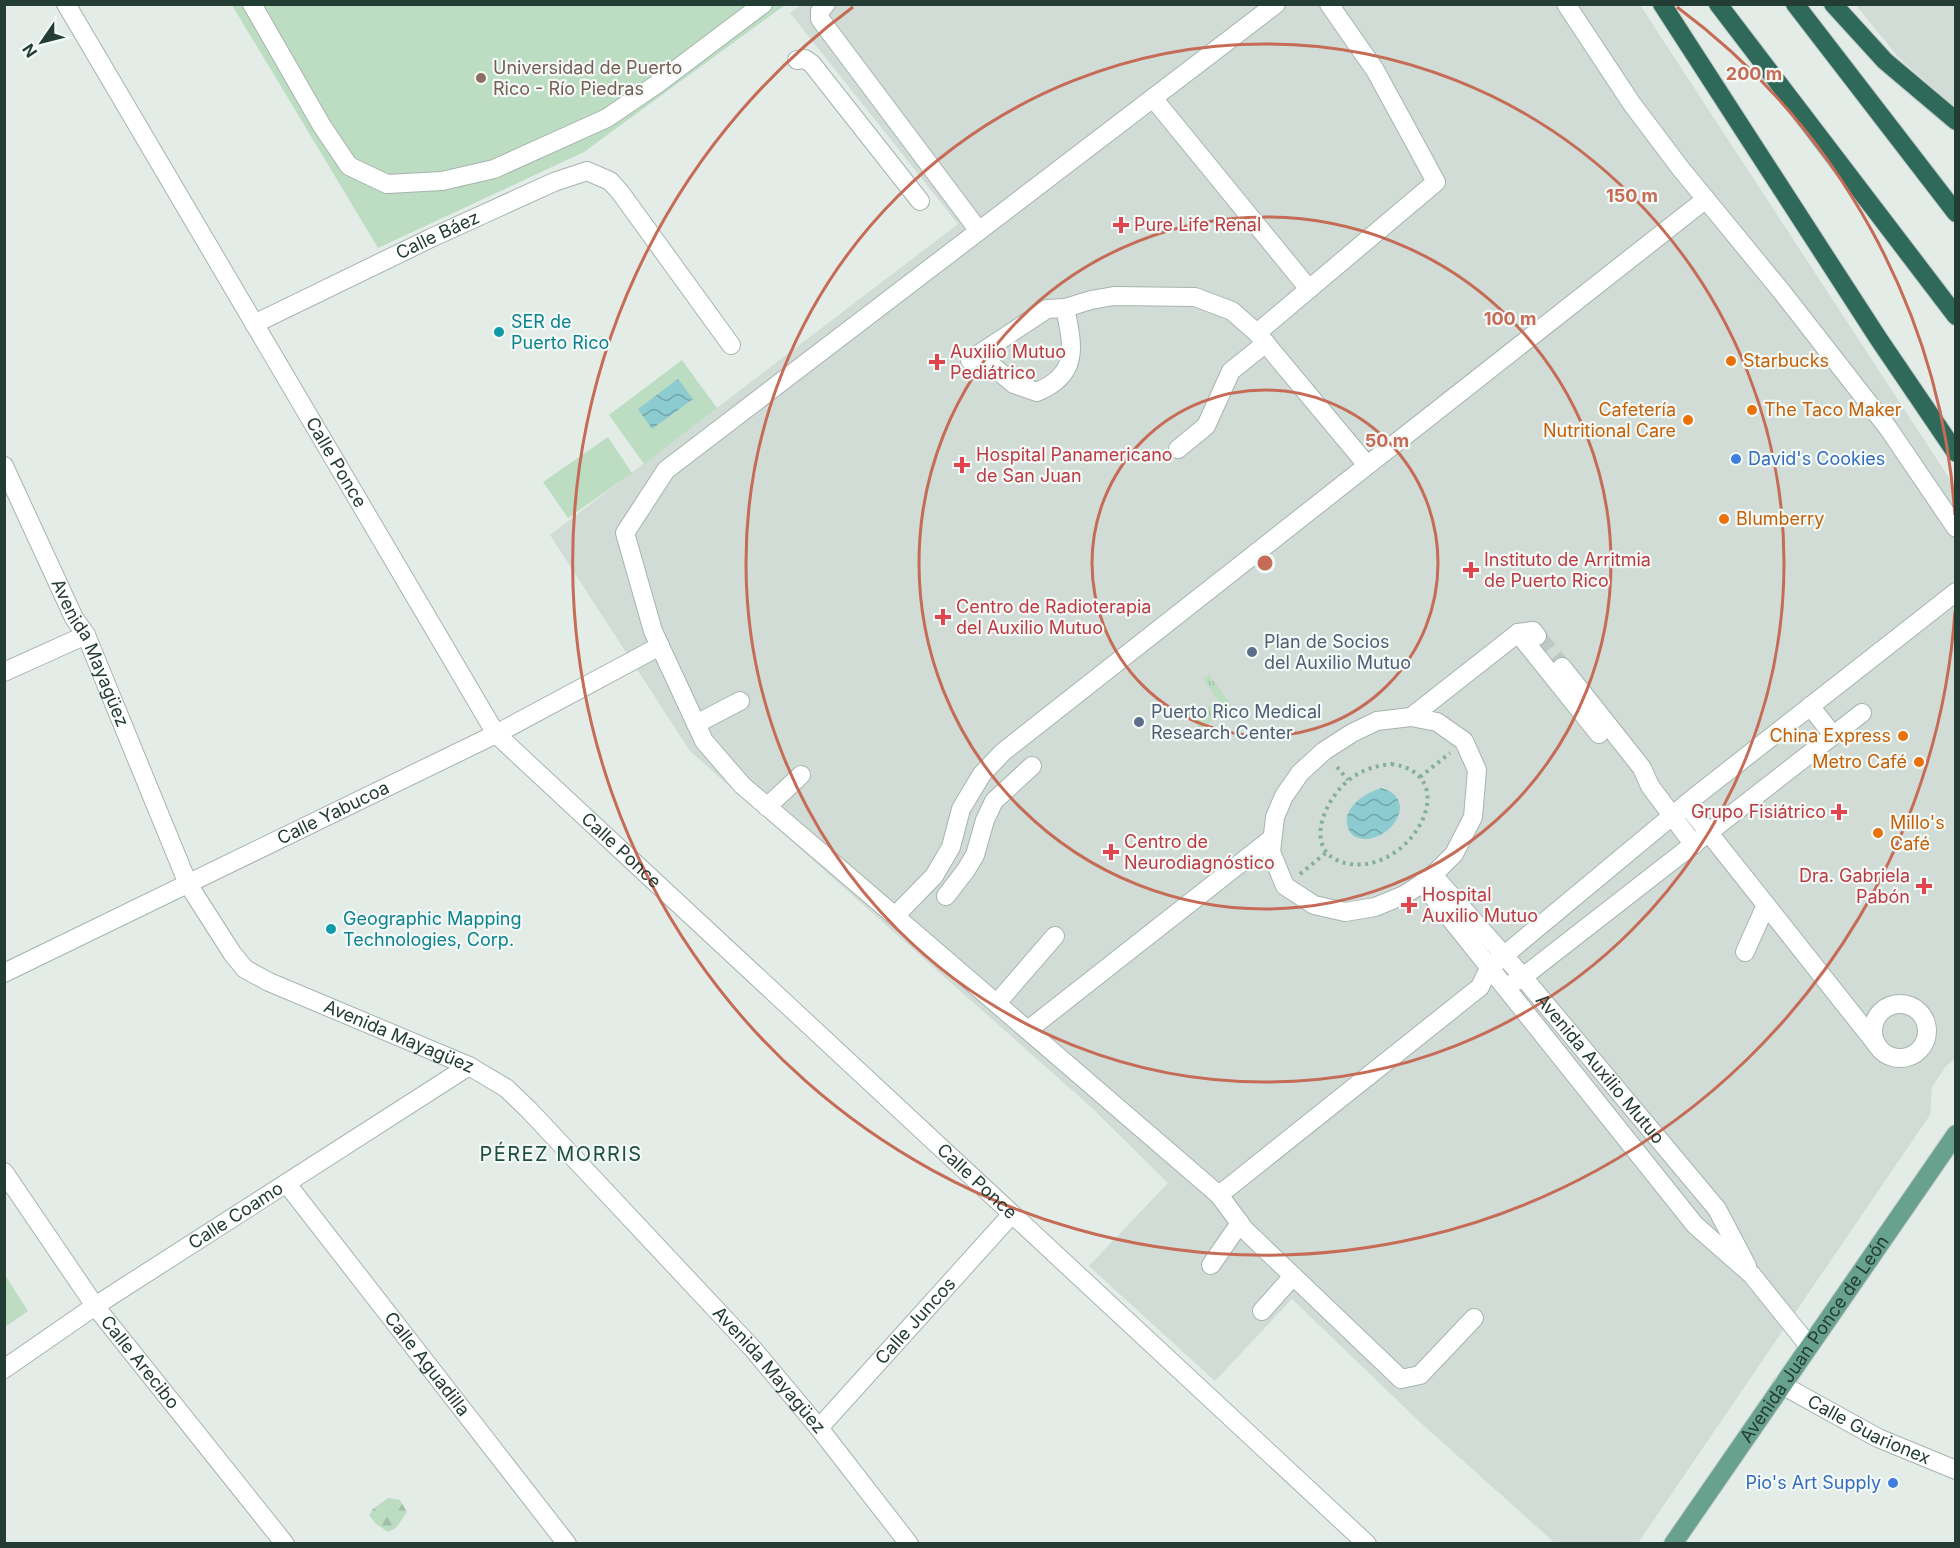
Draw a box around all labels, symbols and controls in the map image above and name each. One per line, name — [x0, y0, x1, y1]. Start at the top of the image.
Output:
north arrow — [12, 12, 72, 72]
text: N — [18, 40, 41, 61]
place label: Universidad de Puerto Rico - Río Piedras — [493, 57, 682, 99]
text: 200 m — [1726, 63, 1782, 84]
marker: Universidad de Puerto Rico - Río Piedras — [474, 71, 488, 85]
text: 150 m — [1606, 185, 1658, 206]
street label: Calle Báez — [392, 206, 482, 263]
place label: Pure Life Renal — [1134, 214, 1261, 235]
marker: Pure Life Renal — [1112, 216, 1130, 234]
text: 100 m — [1484, 308, 1536, 329]
place label: SER de Puerto Rico — [511, 311, 609, 353]
marker: SER de Puerto Rico — [492, 325, 506, 339]
place label: Auxilio Mutuo Pediátrico — [950, 341, 1066, 383]
place label: Starbucks — [1743, 350, 1829, 371]
marker: Auxilio Mutuo Pediátrico — [928, 353, 946, 371]
marker: Starbucks — [1724, 354, 1738, 368]
place label: Cafetería Nutritional Care — [1543, 399, 1676, 441]
place label: The Taco Maker — [1764, 399, 1902, 420]
marker: The Taco Maker — [1745, 403, 1759, 417]
street label: Calle Ponce — [302, 413, 371, 511]
marker: Cafetería Nutritional Care — [1681, 413, 1695, 427]
text: 50 m — [1365, 430, 1409, 451]
place label: Hospital Panamericano de San Juan — [976, 444, 1173, 486]
place label: David's Cookies — [1748, 448, 1885, 469]
marker: David's Cookies — [1729, 452, 1743, 466]
marker: Hospital Panamericano de San Juan — [953, 456, 971, 474]
place label: Blumberry — [1736, 508, 1824, 529]
marker: Blumberry — [1717, 512, 1731, 526]
place label: Instituto de Arritmia de Puerto Rico — [1484, 549, 1651, 591]
centre of rings — [1255, 553, 1275, 573]
marker: Instituto de Arritmia de Puerto Rico — [1462, 561, 1480, 579]
street label: Avenida Mayagüez — [47, 575, 133, 730]
place label: Centro de Radioterapia del Auxilio Mutuo — [956, 596, 1151, 638]
marker: Centro de Radioterapia del Auxilio Mutuo — [934, 608, 952, 626]
place label: Plan de Socios del Auxilio Mutuo — [1264, 631, 1411, 673]
marker: Plan de Socios del Auxilio Mutuo — [1245, 645, 1259, 659]
place label: Puerto Rico Medical Research Center — [1151, 701, 1321, 743]
marker: Puerto Rico Medical Research Center — [1132, 715, 1146, 729]
place label: China Express — [1769, 725, 1891, 746]
marker: China Express — [1896, 729, 1910, 743]
place label: Metro Café — [1812, 751, 1907, 772]
marker: Metro Café — [1912, 755, 1926, 769]
street label: Calle Yabucoa — [274, 777, 392, 849]
place label: Grupo Fisiátrico — [1691, 801, 1826, 822]
marker: Grupo Fisiátrico — [1830, 803, 1848, 821]
street label: Calle Ponce — [577, 808, 666, 892]
place label: Millo's Café — [1890, 812, 1945, 854]
marker: Millo's Café — [1871, 826, 1885, 840]
place label: Centro de Neurodiagnóstico — [1124, 831, 1275, 873]
marker: Centro de Neurodiagnóstico — [1102, 843, 1120, 861]
place label: Dra. Gabriela Pabón — [1799, 865, 1910, 907]
marker: Dra. Gabriela Pabón — [1915, 877, 1933, 895]
place label: Hospital Auxilio Mutuo — [1422, 884, 1538, 926]
marker: Hospital Auxilio Mutuo — [1400, 896, 1418, 914]
place label: Geographic Mapping Technologies, Corp. — [343, 908, 521, 950]
marker: Geographic Mapping Technologies, Corp. — [324, 922, 338, 936]
street label: Avenida Auxilio Mutuo — [1532, 990, 1669, 1148]
street label: Avenida Mayagüez — [321, 995, 477, 1077]
street label: Calle Ponce — [933, 1139, 1021, 1223]
district label: PÉREZ MORRIS — [479, 1141, 643, 1166]
street label: Calle Coamo — [184, 1177, 287, 1253]
street label: Avenida Juan Ponce de León — [1735, 1231, 1893, 1446]
street label: Calle Juncos — [871, 1273, 960, 1369]
street label: Avenida Mayagüez — [709, 1302, 830, 1438]
street label: Calle Aguadilla — [380, 1307, 474, 1420]
street label: Calle Arecibo — [97, 1311, 184, 1413]
street label: Calle Guarionex — [1804, 1390, 1934, 1468]
place label: Pio's Art Supply — [1745, 1472, 1881, 1493]
marker: Pio's Art Supply — [1886, 1476, 1900, 1490]

